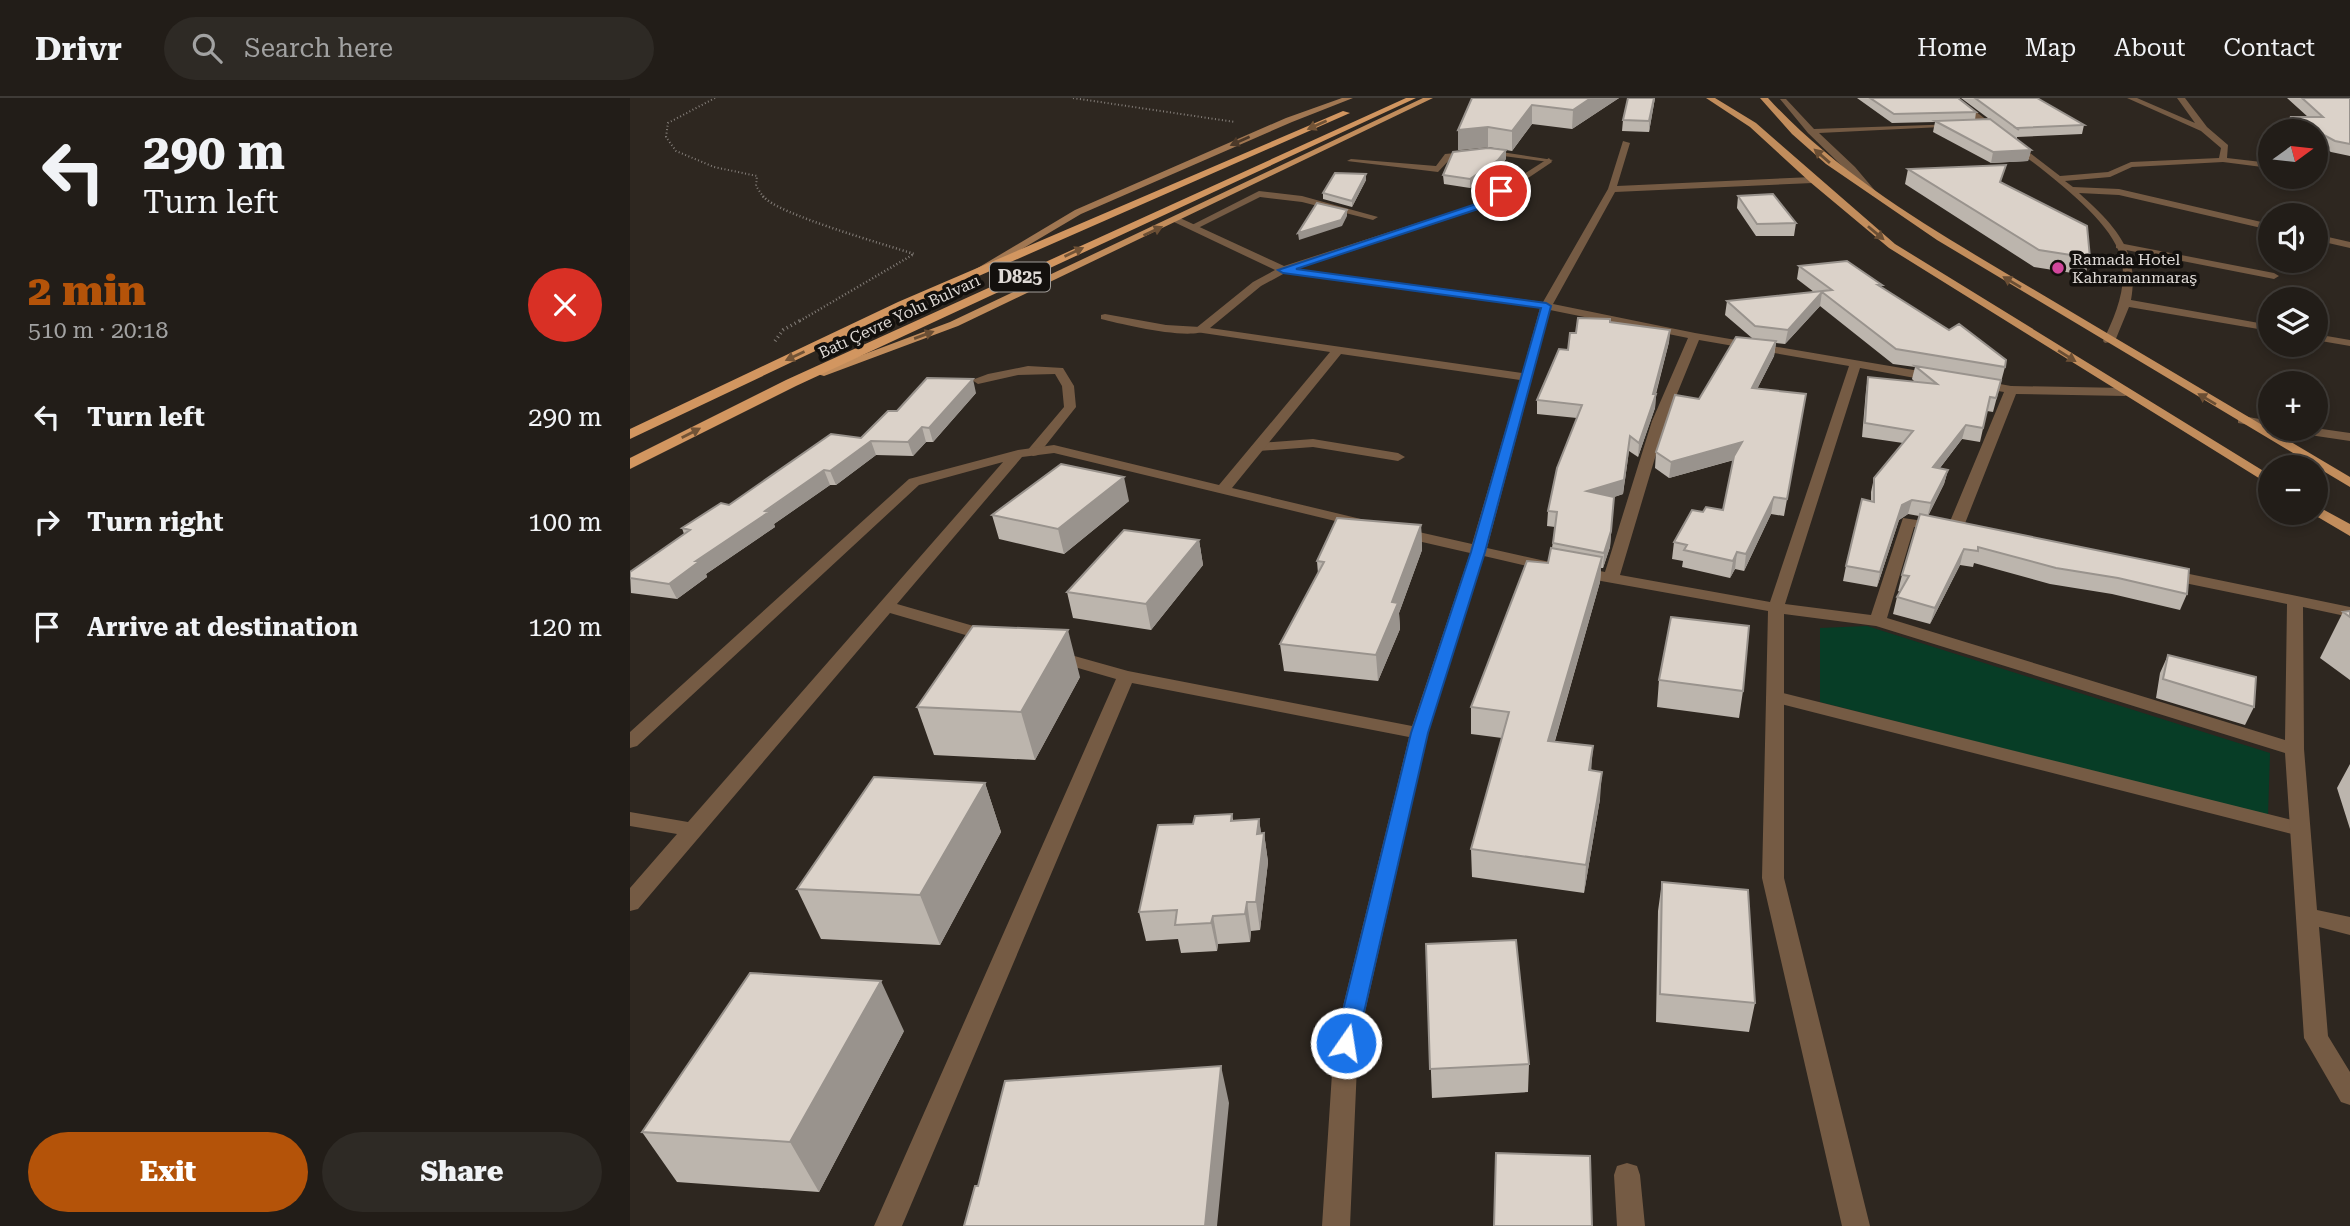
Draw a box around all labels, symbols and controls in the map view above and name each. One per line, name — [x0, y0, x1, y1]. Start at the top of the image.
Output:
search box — [164, 17, 654, 80]
text: Drivr — [35, 29, 122, 68]
icon: search — [188, 29, 226, 67]
text: Search here — [244, 33, 393, 63]
text: Home — [1917, 34, 1987, 62]
text: Map — [2025, 34, 2076, 62]
text: About — [2114, 34, 2185, 62]
text: Contact — [2223, 34, 2315, 62]
north arrow — [2258, 119, 2328, 189]
map controls — [2258, 119, 2328, 525]
one-way arrow — [1306, 120, 1327, 131]
text: 290 m — [143, 124, 285, 181]
icon: left — [28, 126, 119, 217]
one-way arrow — [1229, 136, 1250, 147]
one-way arrow — [1813, 148, 1831, 164]
pin — [1471, 161, 1531, 221]
icon: arrive — [1482, 172, 1520, 210]
text: Turn left — [143, 183, 278, 221]
button: sound — [2258, 203, 2328, 273]
one-way arrow — [1143, 225, 1163, 236]
one-way arrow — [1868, 225, 1885, 240]
one-way arrow — [1064, 247, 1084, 258]
place label: Ramada Hotel Kahramanmaraş — [2072, 250, 2197, 287]
marker: Ramada Hotel Kahramanmaraş — [2050, 260, 2066, 276]
road number: D825 — [990, 262, 1050, 292]
text: 2 min — [28, 266, 146, 315]
button: close — [528, 268, 602, 342]
street label: Batı Çevre Yolu Bulvarı — [815, 271, 983, 362]
one-way arrow — [2002, 276, 2021, 288]
button: layers — [2258, 287, 2328, 357]
text: 510 m · 20:18 — [28, 317, 168, 344]
one-way arrow — [914, 329, 935, 340]
one-way arrow — [2058, 350, 2077, 363]
one-way arrow — [785, 351, 805, 362]
button: + — [2258, 371, 2328, 441]
one-way arrow — [2197, 393, 2216, 405]
icon: left — [28, 398, 66, 436]
text: Turn left — [87, 402, 205, 432]
text: 290 m — [528, 402, 602, 432]
one-way arrow — [681, 428, 701, 439]
button: − — [2258, 455, 2328, 525]
icon: right — [28, 503, 66, 541]
text: Turn right — [87, 507, 223, 537]
text: 100 m — [528, 507, 602, 537]
icon: arrive — [28, 608, 66, 646]
text: Arrive at destination — [87, 612, 358, 642]
text: 120 m — [528, 612, 602, 642]
position arrow — [1309, 1006, 1383, 1080]
button: Exit — [28, 1132, 308, 1212]
button: Share — [322, 1132, 602, 1212]

